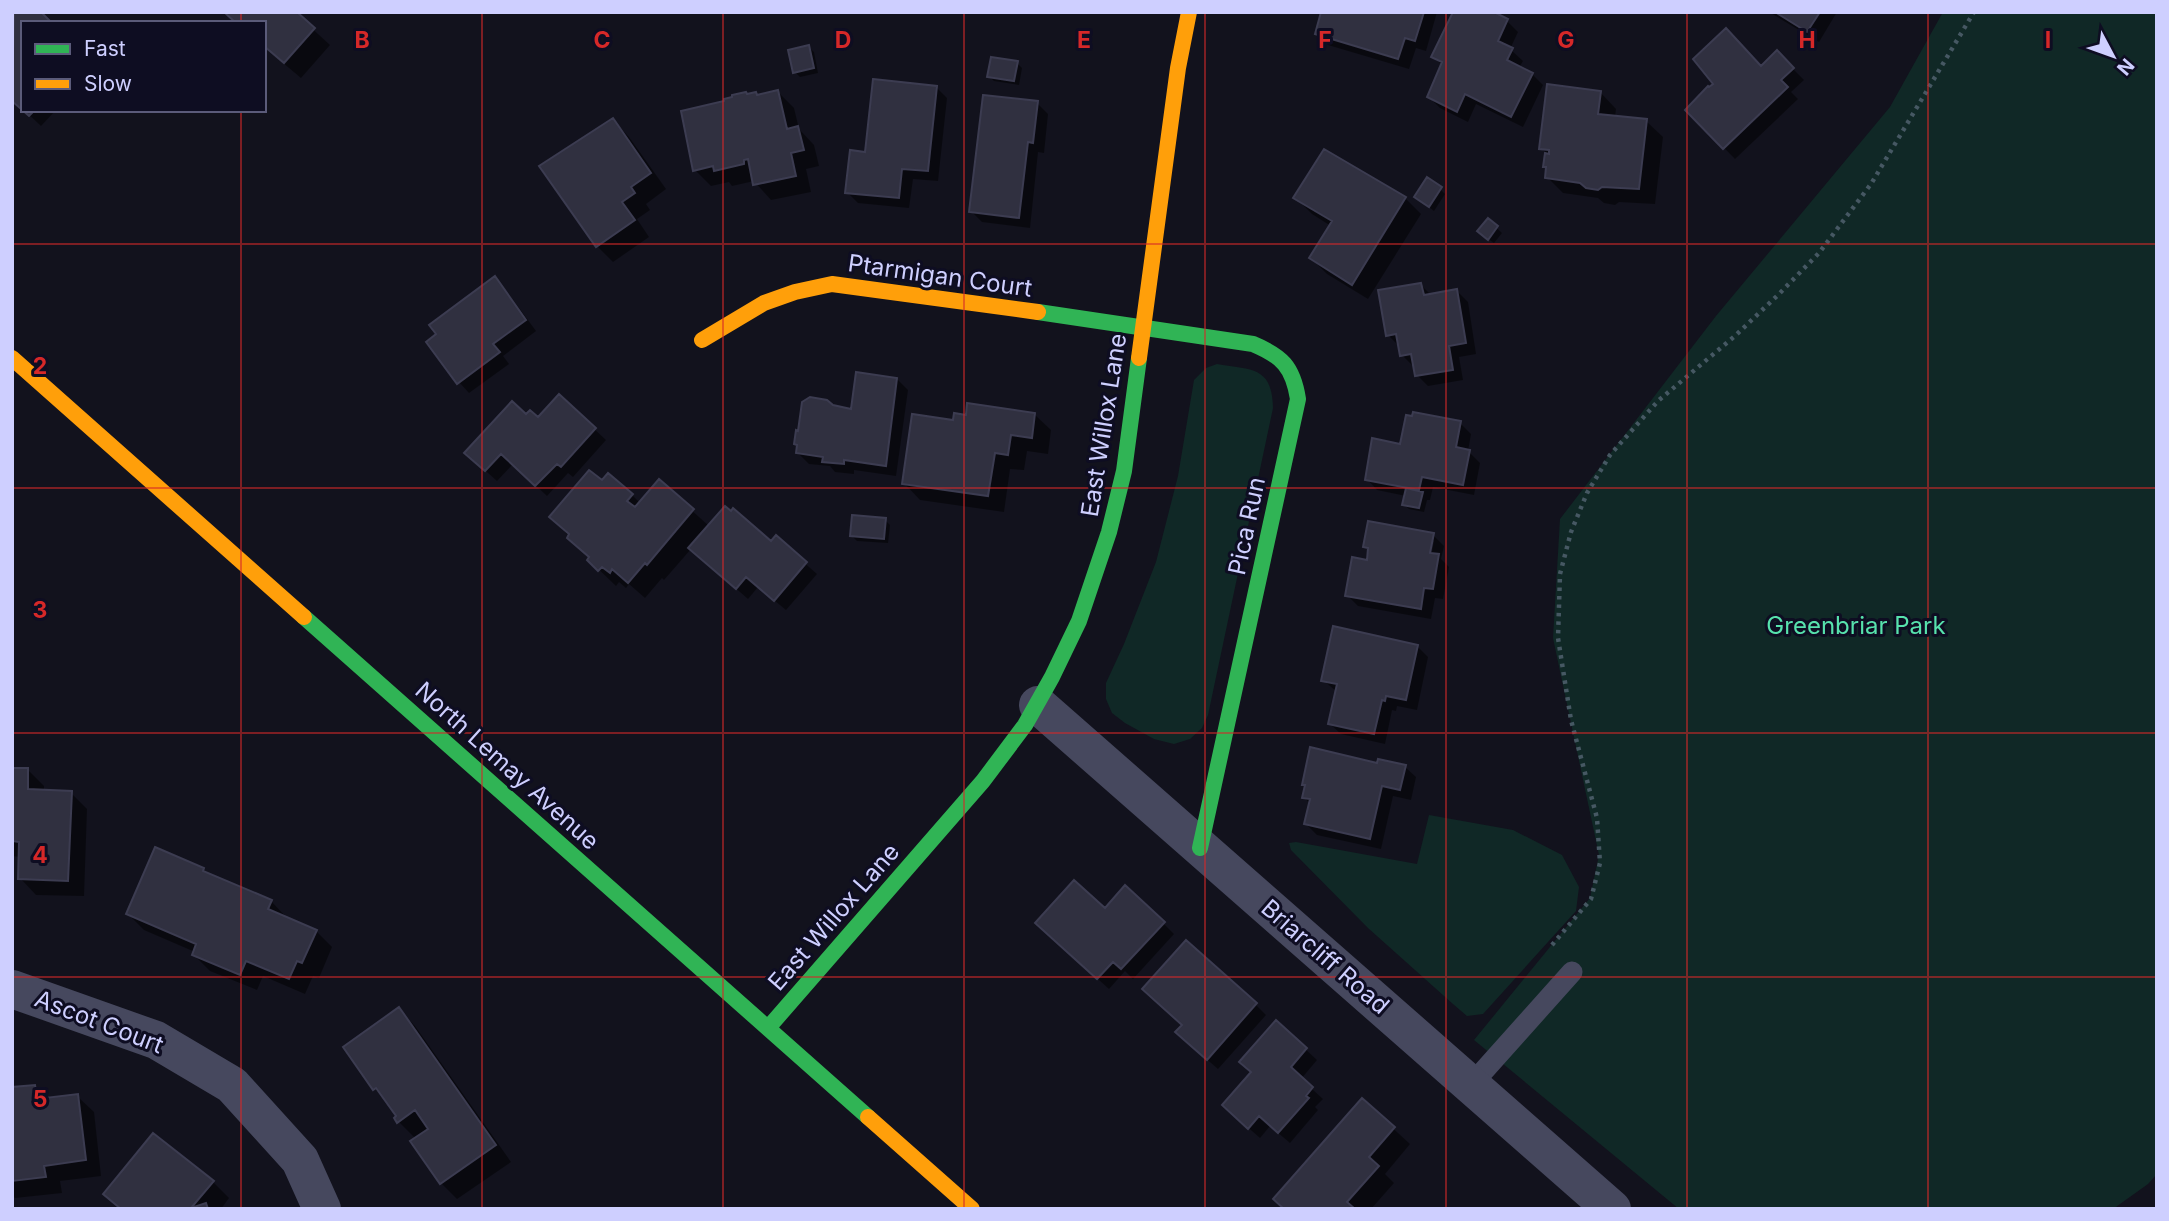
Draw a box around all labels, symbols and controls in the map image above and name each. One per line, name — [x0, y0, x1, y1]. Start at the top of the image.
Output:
legend — [21, 21, 266, 112]
north arrow — [2078, 21, 2148, 91]
text: B — [354, 26, 370, 54]
text: C — [593, 26, 611, 54]
text: D — [835, 26, 851, 54]
text: E — [1077, 26, 1091, 54]
text: F — [1318, 26, 1332, 54]
text: G — [1557, 26, 1575, 54]
text: H — [1798, 26, 1816, 54]
text: I — [2045, 26, 2051, 54]
text: Fast — [84, 36, 126, 61]
text: N — [2112, 54, 2139, 80]
text: Slow — [84, 71, 132, 96]
street label: Ptarmigan Court — [846, 248, 1034, 303]
street label: East Willox Lane — [1075, 331, 1132, 519]
text: 2 — [33, 352, 47, 380]
street label: Pica Run — [1222, 474, 1271, 577]
text: 3 — [33, 596, 47, 624]
park label: Greenbriar Park — [1766, 611, 1946, 640]
street label: North Lemay Avenue — [410, 676, 605, 856]
street label: East Willox Lane — [762, 837, 905, 996]
text: 4 — [32, 841, 48, 869]
street label: Briarcliff Road — [1255, 893, 1395, 1020]
street label: Ascot Court — [31, 984, 168, 1059]
text: 5 — [33, 1085, 47, 1113]

